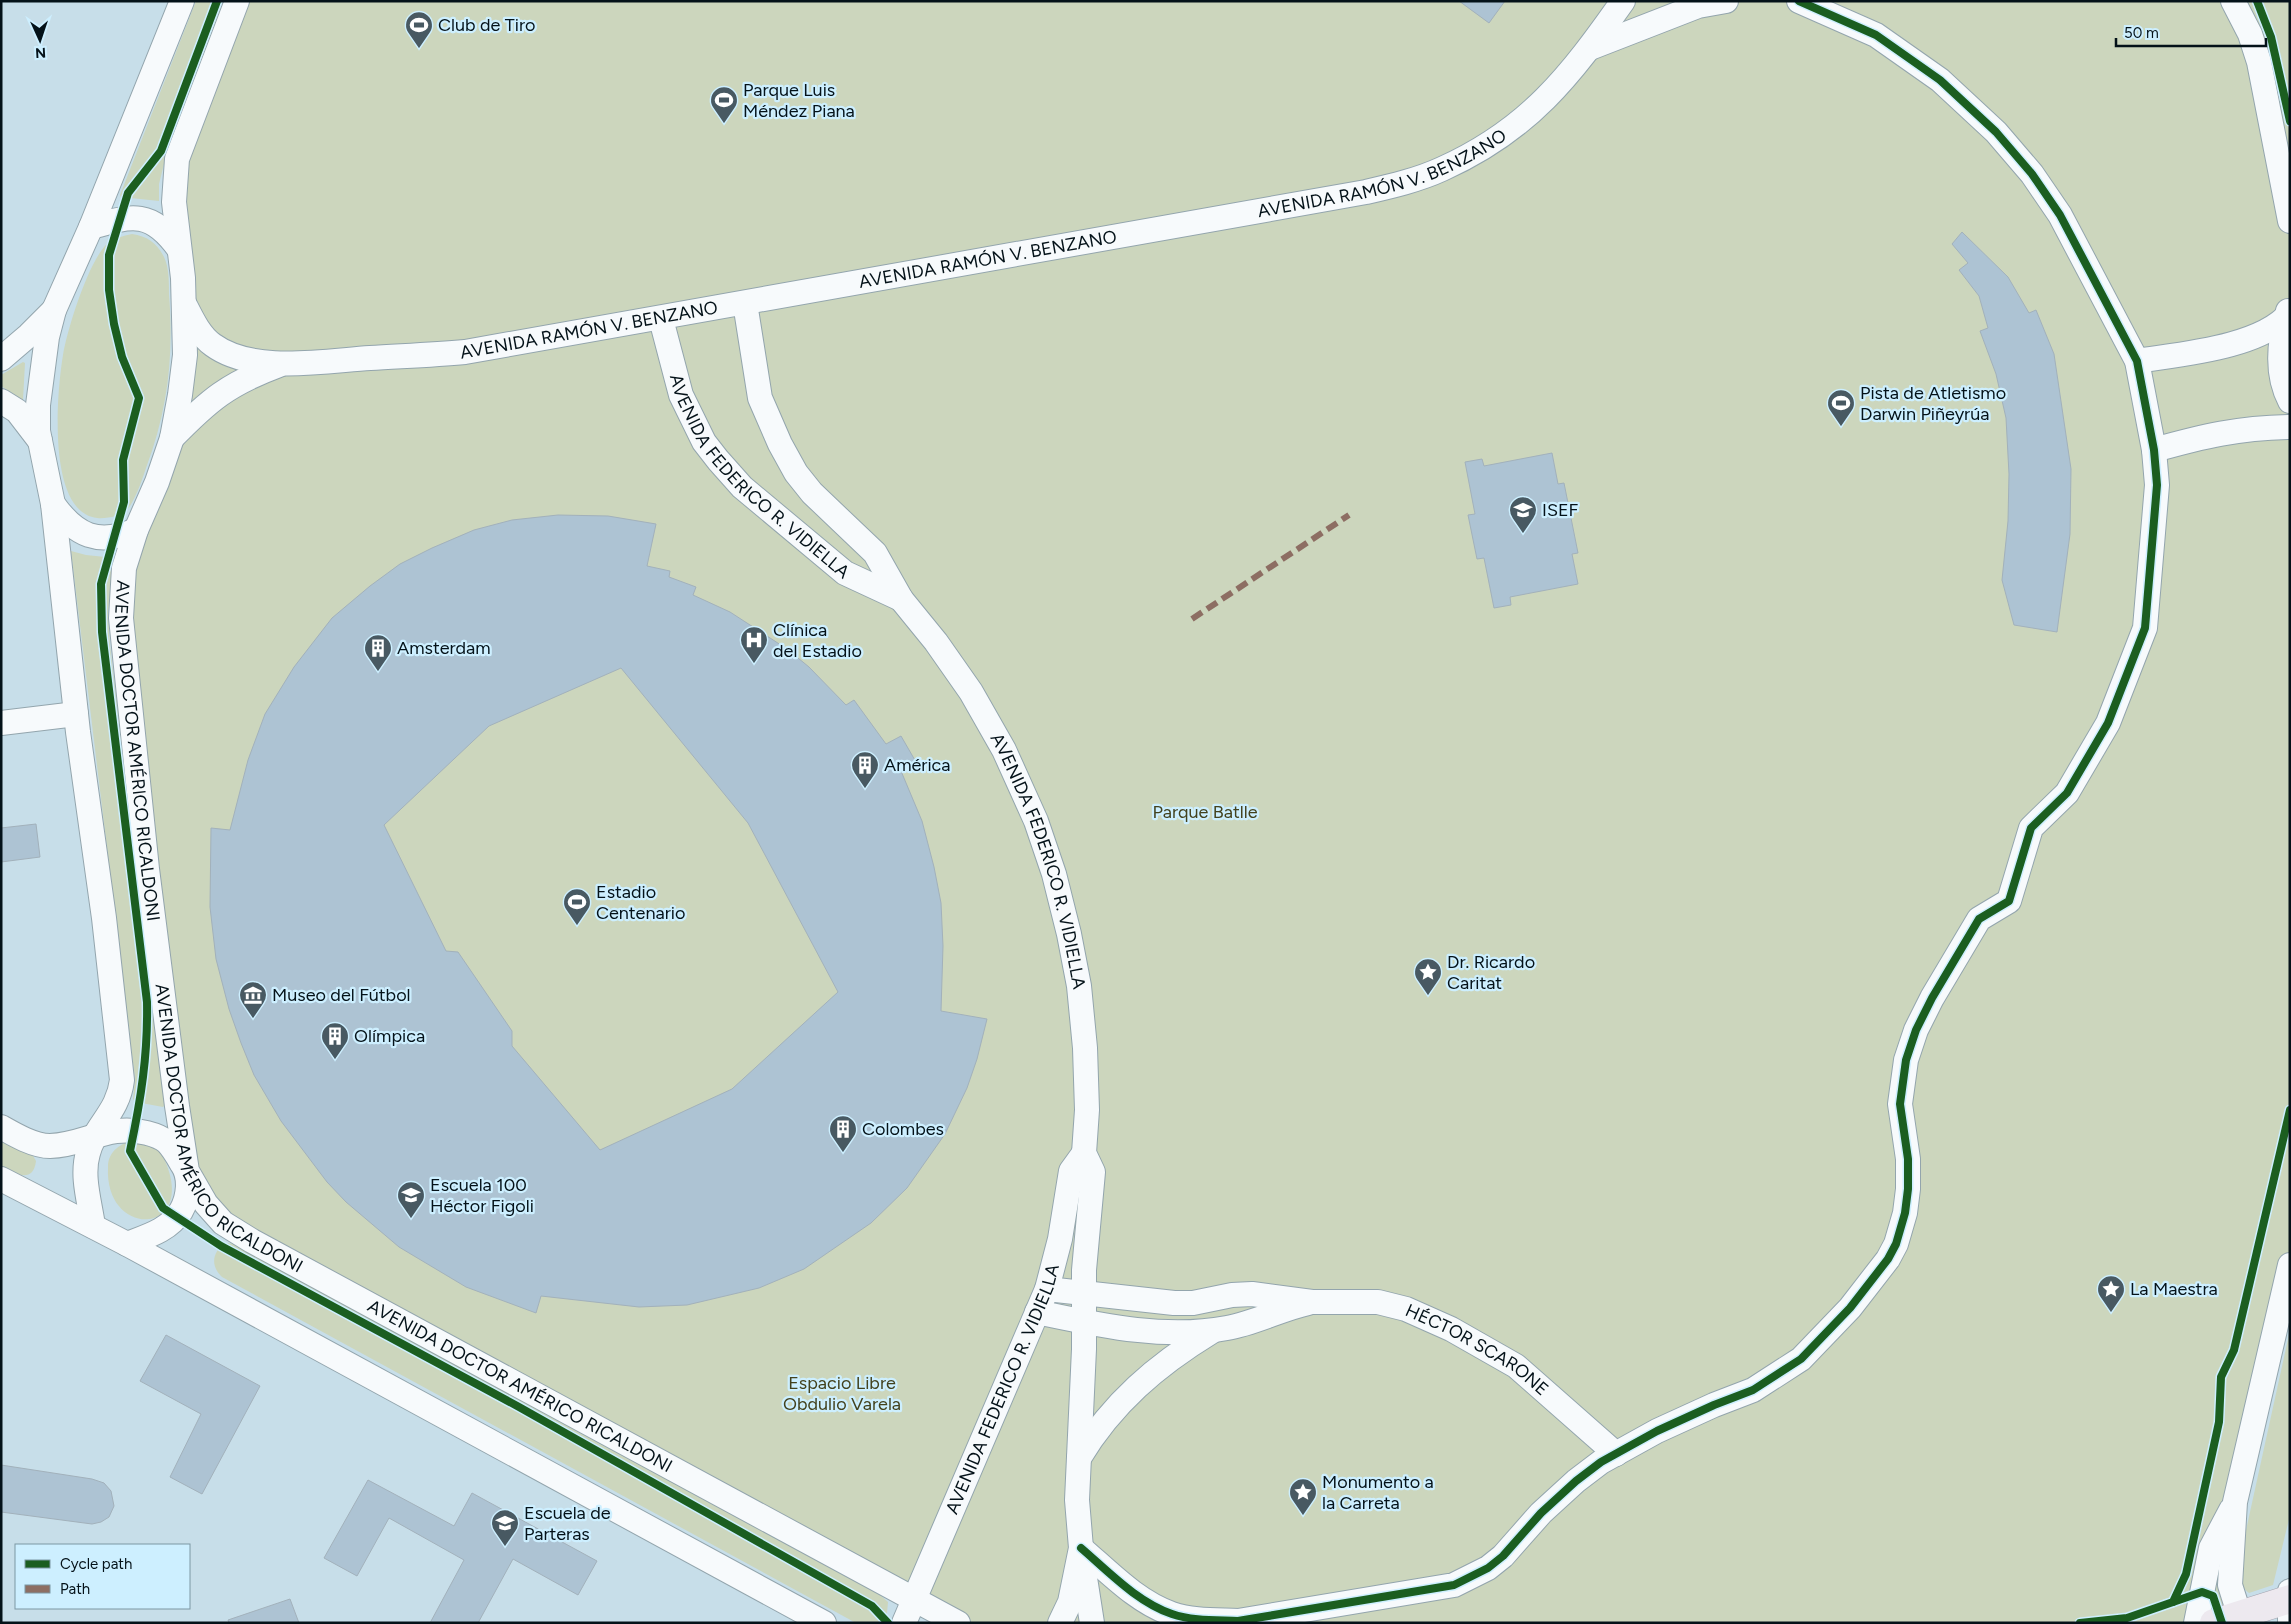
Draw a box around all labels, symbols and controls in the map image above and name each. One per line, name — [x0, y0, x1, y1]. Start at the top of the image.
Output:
sports icon: Club de Tiro — [404, 10, 434, 49]
place label: Club de Tiro — [438, 14, 535, 36]
north arrow — [15, 15, 65, 65]
scale bar — [2116, 15, 2266, 47]
text: 50 m — [2124, 24, 2159, 42]
text: N — [35, 44, 47, 61]
place label: Parque Luis Méndez Piana — [743, 79, 855, 122]
sports icon: Parque Luis Méndez Piana — [709, 85, 739, 124]
street label: AVENIDA RAMÓN V. BENZANO — [1256, 124, 1511, 222]
street label: AVENIDA RAMÓN V. BENZANO — [857, 225, 1118, 293]
street label: AVENIDA RAMÓN V. BENZANO — [458, 296, 720, 364]
street label: AVENIDA FEDERICO R. VIDIELLA — [665, 372, 854, 583]
place label: Pista de Atletismo Darwin Piñeyrúa — [1860, 382, 2006, 425]
sports icon: Pista de Atletismo Darwin Piñeyrúa — [1826, 388, 1856, 427]
school or university icon: ISEF — [1508, 495, 1538, 534]
place label: ISEF — [1542, 499, 1579, 521]
street label: AVENIDA DOCTOR AMÉRICO RICALDONI — [110, 579, 165, 923]
place label: Clínica del Estadio — [773, 619, 862, 662]
hospital icon: Clínica del Estadio — [739, 625, 769, 664]
building icon: Amsterdam — [363, 633, 393, 672]
place label: Amsterdam — [397, 637, 491, 659]
street label: AVENIDA FEDERICO R. VIDIELLA — [986, 729, 1090, 991]
building icon: América — [850, 750, 880, 789]
place label: América — [884, 754, 951, 776]
park label: Parque Batlle — [1153, 801, 1258, 823]
place label: Estadio Centenario — [596, 881, 685, 924]
sports icon: Estadio Centenario — [562, 887, 592, 926]
place label: Dr. Ricardo Caritat — [1447, 951, 1535, 994]
place icon: Dr. Ricardo Caritat — [1413, 957, 1443, 996]
museum icon: Museo del Fútbol — [238, 980, 268, 1019]
street label: AVENIDA DOCTOR AMÉRICO RICALDONI — [151, 982, 307, 1277]
place label: Museo del Fútbol — [272, 984, 411, 1006]
building icon: Olímpica — [320, 1021, 350, 1060]
place label: Olímpica — [354, 1025, 425, 1047]
building icon: Colombes — [828, 1114, 858, 1153]
place label: Colombes — [862, 1118, 944, 1140]
place label: Escuela 100 Héctor Figoli — [430, 1174, 534, 1217]
school or university icon: Escuela 100 Héctor Figoli — [396, 1180, 426, 1219]
street label: AVENIDA FEDERICO R. VIDIELLA — [941, 1262, 1064, 1518]
place icon: La Maestra — [2096, 1274, 2126, 1313]
place label: La Maestra — [2130, 1278, 2218, 1300]
street label: AVENIDA DOCTOR AMÉRICO RICALDONI — [364, 1295, 676, 1477]
street label: HÉCTOR SCARONE — [1402, 1299, 1553, 1400]
park label: Espacio Libre Obdulio Varela — [783, 1372, 901, 1415]
place label: Monumento a la Carreta — [1322, 1471, 1434, 1514]
place icon: Monumento a la Carreta — [1288, 1477, 1318, 1516]
place label: Escuela de Parteras — [524, 1502, 611, 1545]
school or university icon: Escuela de Parteras — [490, 1508, 520, 1547]
legend — [15, 1544, 190, 1609]
text: Cycle path — [60, 1555, 132, 1573]
text: Path — [60, 1580, 90, 1598]

